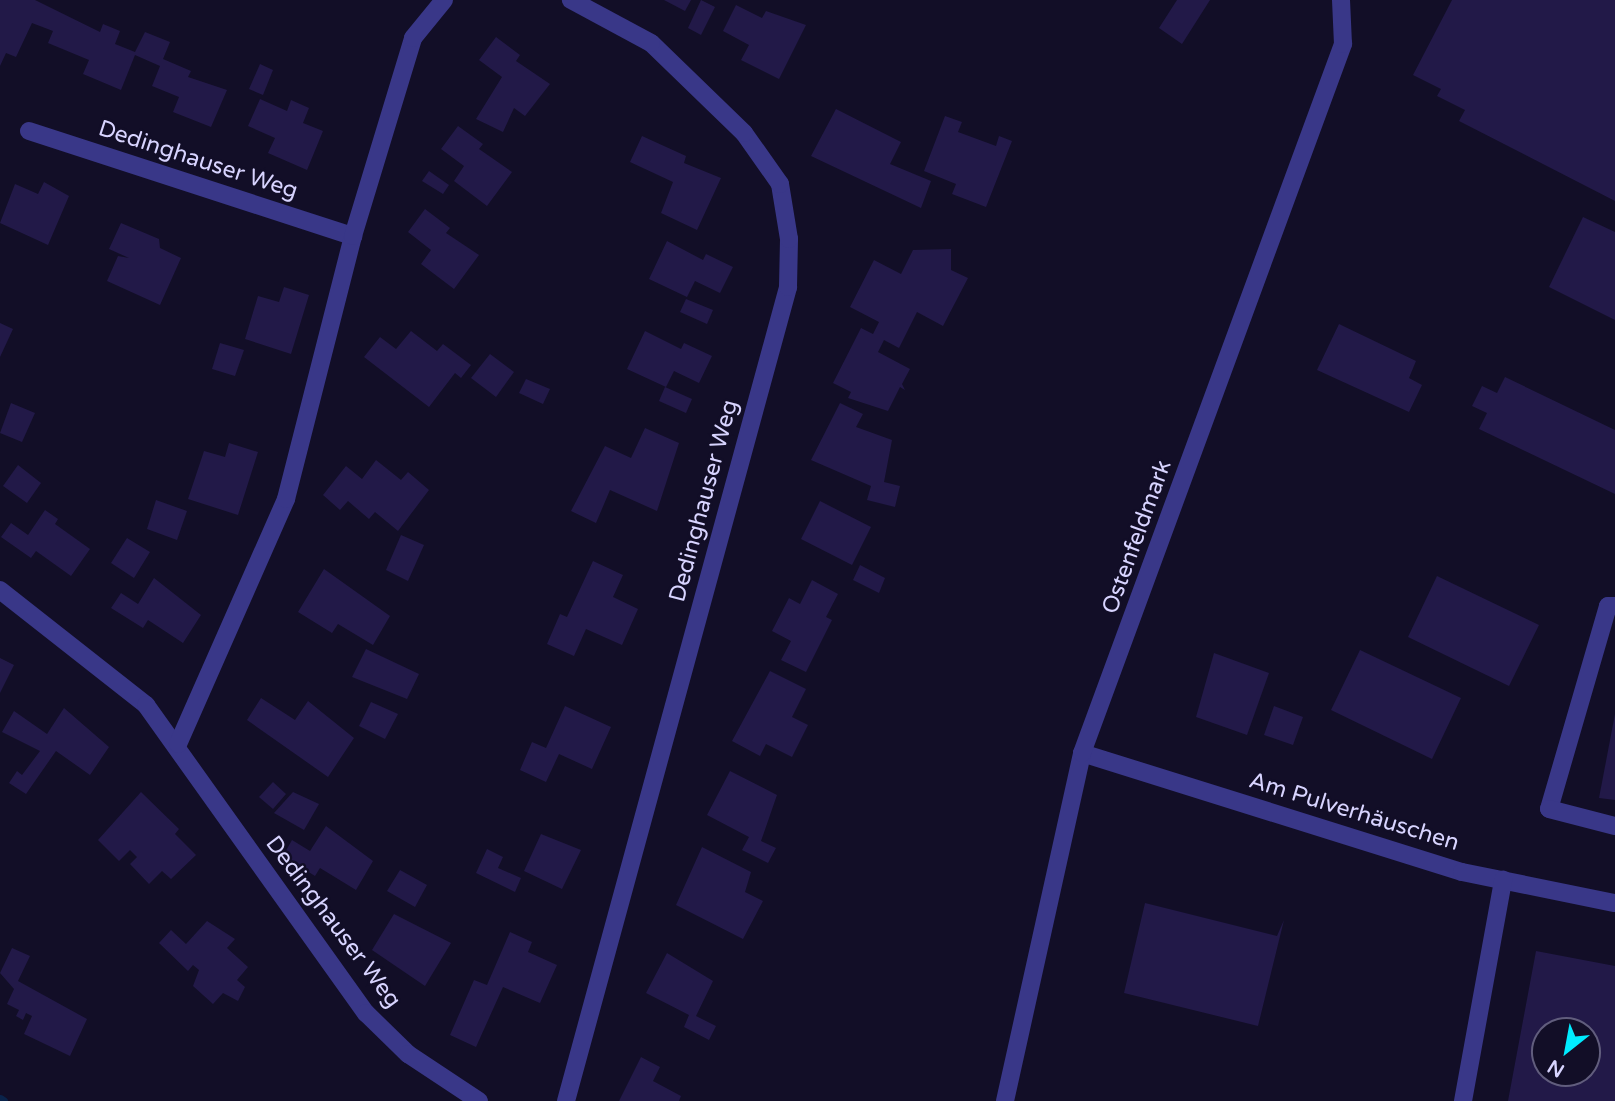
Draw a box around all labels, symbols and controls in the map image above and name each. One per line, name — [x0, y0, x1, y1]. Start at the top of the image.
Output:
street label: Dedinghauser Weg — [95, 115, 301, 205]
street label: Dedinghauser Weg — [664, 397, 744, 605]
street label: Ostenfeldmark — [1096, 456, 1178, 618]
street label: Am Pulverhäuschen — [1246, 767, 1462, 857]
street label: Dedinghauser Weg — [259, 831, 407, 1013]
north arrow — [1531, 1017, 1601, 1087]
text: N — [1544, 1055, 1568, 1082]

